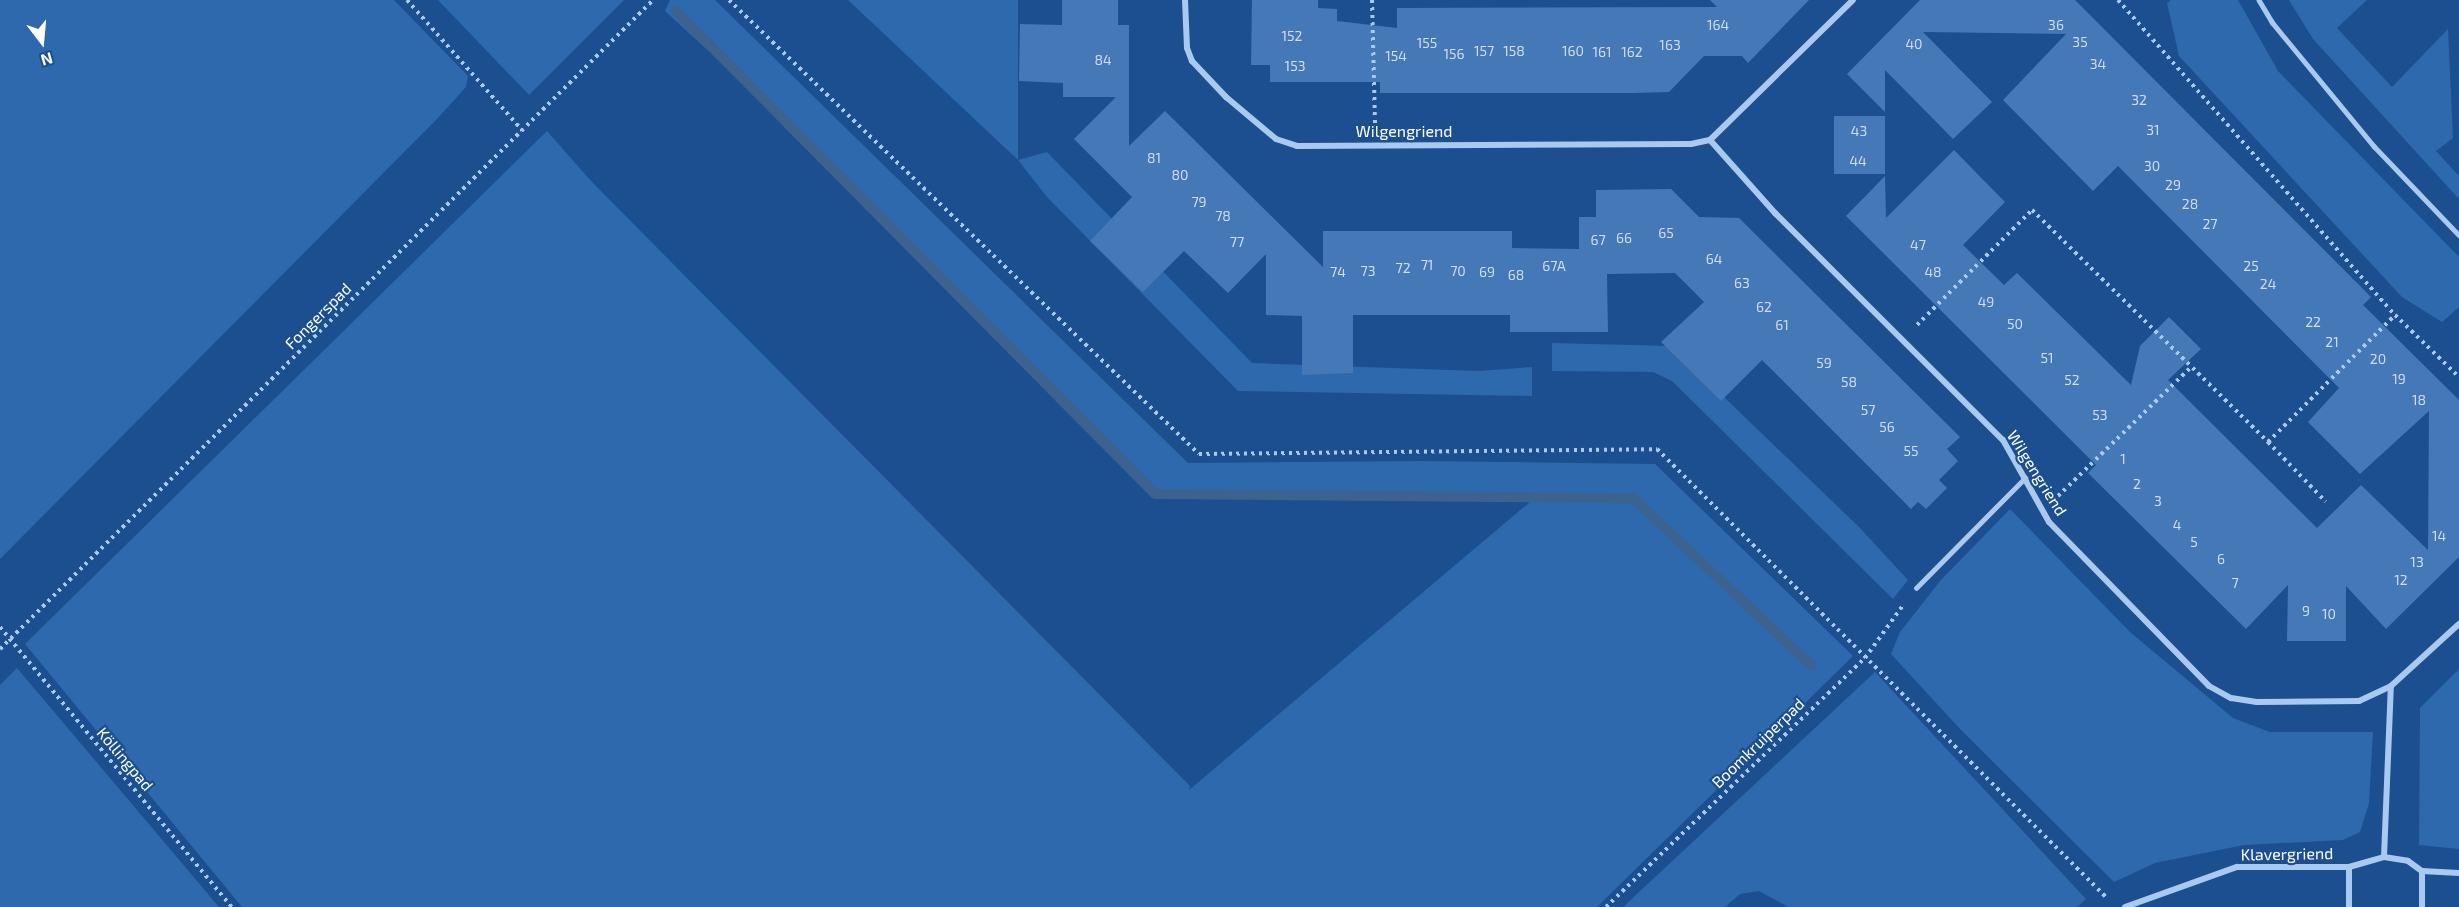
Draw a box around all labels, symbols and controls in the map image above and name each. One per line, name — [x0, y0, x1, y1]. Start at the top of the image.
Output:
north arrow — [12, 12, 72, 72]
house number: 164 — [1707, 17, 1729, 33]
house number: 36 — [2048, 17, 2064, 33]
house number: 152 — [1282, 28, 1302, 44]
house number: 35 — [2072, 34, 2088, 50]
house number: 155 — [1417, 35, 1437, 51]
house number: 40 — [1905, 36, 1923, 52]
house number: 163 — [1659, 37, 1681, 53]
house number: 157 — [1474, 43, 1494, 59]
house number: 158 — [1503, 43, 1525, 59]
house number: 160 — [1562, 43, 1584, 59]
house number: 161 — [1592, 44, 1612, 60]
house number: 162 — [1621, 44, 1643, 60]
house number: 156 — [1443, 46, 1465, 62]
house number: 154 — [1385, 48, 1407, 64]
text: N — [39, 49, 55, 71]
house number: 84 — [1094, 52, 1112, 68]
house number: 34 — [2090, 56, 2106, 72]
house number: 153 — [1285, 58, 1305, 74]
house number: 32 — [2131, 92, 2147, 108]
street label: Wilgengriend — [1355, 121, 1453, 141]
house number: 31 — [2146, 122, 2160, 138]
house number: 43 — [1851, 123, 1867, 139]
house number: 81 — [1147, 150, 1161, 166]
house number: 44 — [1849, 153, 1867, 169]
house number: 30 — [2144, 158, 2160, 174]
house number: 80 — [1172, 167, 1188, 183]
house number: 29 — [2165, 177, 2181, 193]
house number: 79 — [1191, 194, 1207, 210]
house number: 28 — [2182, 196, 2198, 212]
house number: 78 — [1215, 208, 1231, 224]
house number: 27 — [2202, 216, 2218, 232]
house number: 65 — [1658, 225, 1674, 241]
house number: 66 — [1616, 230, 1632, 246]
house number: 67 — [1590, 232, 1606, 248]
house number: 77 — [1230, 234, 1244, 250]
house number: 47 — [1910, 237, 1926, 253]
house number: 64 — [1706, 251, 1722, 267]
house number: 71 — [1421, 257, 1433, 273]
house number: 67A — [1542, 258, 1566, 274]
house number: 25 — [2243, 258, 2259, 274]
house number: 72 — [1395, 260, 1411, 276]
house number: 73 — [1361, 263, 1375, 279]
house number: 70 — [1450, 263, 1466, 279]
house number: 74 — [1330, 264, 1346, 280]
house number: 69 — [1479, 264, 1495, 280]
house number: 48 — [1924, 264, 1942, 280]
house number: 68 — [1508, 267, 1524, 283]
house number: 63 — [1734, 275, 1750, 291]
house number: 24 — [2260, 276, 2276, 292]
street label: Fongerspad — [281, 279, 355, 353]
house number: 49 — [1978, 294, 1994, 310]
house number: 62 — [1756, 299, 1772, 315]
house number: 22 — [2305, 314, 2321, 330]
house number: 50 — [2007, 316, 2023, 332]
house number: 61 — [1775, 317, 1789, 333]
house number: 21 — [2325, 334, 2339, 350]
house number: 51 — [2040, 350, 2054, 366]
house number: 20 — [2370, 351, 2386, 367]
house number: 59 — [1816, 355, 1832, 371]
house number: 19 — [2392, 371, 2406, 387]
house number: 52 — [2064, 372, 2080, 388]
house number: 58 — [1841, 374, 1857, 390]
house number: 18 — [2412, 392, 2426, 408]
house number: 57 — [1861, 402, 1875, 418]
house number: 53 — [2092, 407, 2108, 423]
house number: 56 — [1879, 419, 1895, 435]
street label: Wilgengriend — [2003, 427, 2071, 519]
house number: 55 — [1903, 443, 1919, 459]
house number: 1 — [2120, 451, 2126, 467]
house number: 2 — [2133, 476, 2141, 492]
house number: 3 — [2154, 493, 2162, 509]
house number: 4 — [2173, 517, 2181, 533]
house number: 14 — [2432, 528, 2446, 544]
house number: 5 — [2190, 534, 2198, 550]
house number: 6 — [2217, 551, 2225, 567]
house number: 13 — [2410, 554, 2424, 570]
house number: 12 — [2394, 572, 2408, 588]
house number: 7 — [2231, 575, 2239, 591]
house number: 9 — [2302, 603, 2310, 619]
house number: 10 — [2322, 606, 2336, 622]
street label: Boomkruiperpad — [1708, 694, 1808, 792]
street label: Köllingpad — [93, 723, 157, 795]
street label: Klavergriend — [2240, 844, 2334, 864]

